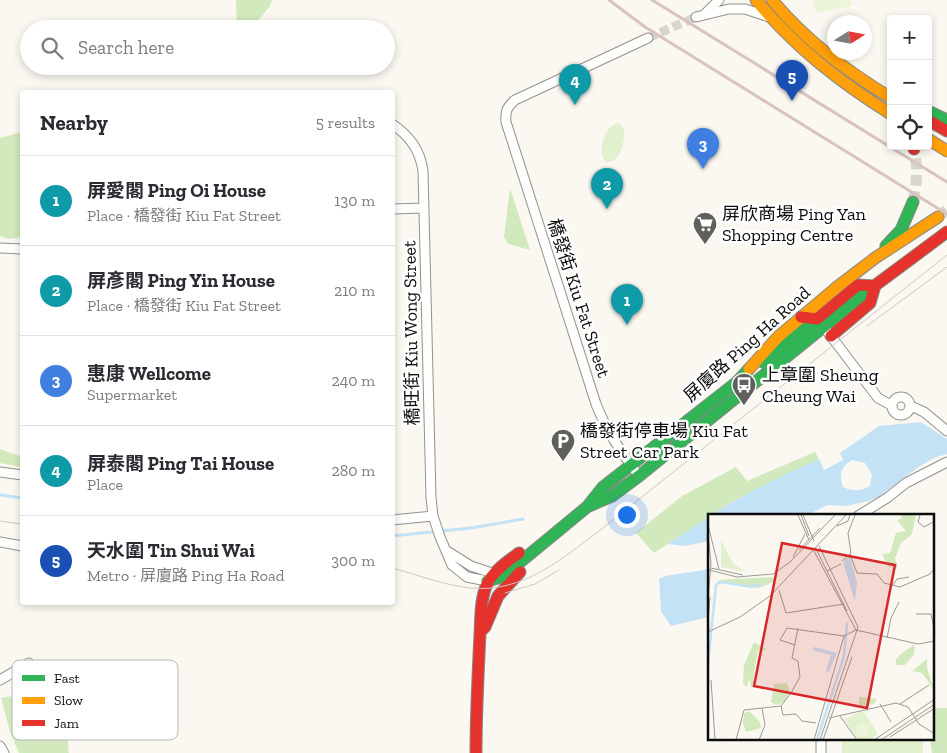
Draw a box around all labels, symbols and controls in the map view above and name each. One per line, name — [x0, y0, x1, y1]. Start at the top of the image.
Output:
north arrow — [827, 15, 872, 60]
map controls — [887, 15, 932, 150]
button: + — [887, 15, 932, 60]
search box — [20, 20, 395, 75]
icon: search — [38, 34, 66, 62]
text: Search here — [78, 36, 174, 59]
pin: 5 — [776, 60, 808, 101]
button: − — [887, 60, 932, 105]
pin: 4 — [559, 64, 591, 105]
button: locate — [887, 105, 932, 150]
text: Nearby — [40, 110, 108, 135]
text: 5 results — [316, 113, 375, 132]
pin: 3 — [687, 128, 719, 169]
pin: 2 — [591, 168, 623, 209]
text: 屏愛閣 Ping Oi House — [87, 179, 266, 202]
text: 1 — [53, 191, 59, 210]
text: 130 m — [334, 191, 375, 210]
place label: 屏欣商場 Ping Yan Shopping Centre — [722, 203, 867, 246]
text: Place · 橋發街 Kiu Fat Street — [87, 206, 281, 225]
supermarket icon: 屏欣商場 Ping Yan Shopping Centre — [692, 211, 718, 245]
street label: 橋發街 Kiu Fat Street — [543, 216, 615, 380]
street label: 橋旺街 Kiu Wong Street — [398, 240, 424, 426]
text: 屏彥閣 Ping Yin House — [87, 269, 275, 292]
text: 2 — [52, 281, 60, 300]
text: 210 m — [334, 281, 375, 300]
street label: 屏廈路 Ping Ha Road — [679, 281, 815, 407]
pin: 1 — [611, 284, 643, 325]
text: Place · 橋發街 Kiu Fat Street — [87, 296, 281, 315]
text: 惠康 Wellcome — [87, 362, 211, 385]
place label: 上章圍 Sheung Cheung Wai — [762, 364, 879, 407]
text: 3 — [52, 371, 60, 390]
text: 240 m — [331, 371, 375, 390]
bus stop icon: 上章圍 Sheung Cheung Wai — [731, 372, 757, 406]
text: Supermarket — [87, 385, 177, 404]
place label: 橋發街停車場 Kiu Fat Street Car Park — [580, 420, 748, 463]
parking icon: 橋發街停車場 Kiu Fat Street Car Park — [550, 428, 576, 462]
text: 屏泰閣 Ping Tai House — [87, 452, 274, 475]
text: 4 — [51, 461, 61, 480]
text: 280 m — [331, 461, 375, 480]
text: Place — [87, 475, 123, 494]
your location — [614, 502, 640, 528]
inset map — [708, 514, 934, 740]
text: 天水圍 Tin Shui Wai — [87, 539, 255, 562]
text: 5 — [52, 551, 60, 570]
text: 300 m — [331, 551, 375, 570]
text: Metro · 屏廈路 Ping Ha Road — [87, 566, 284, 585]
legend — [12, 660, 178, 740]
text: Fast — [54, 670, 81, 687]
text: Slow — [54, 692, 83, 709]
text: Jam — [54, 715, 79, 732]

